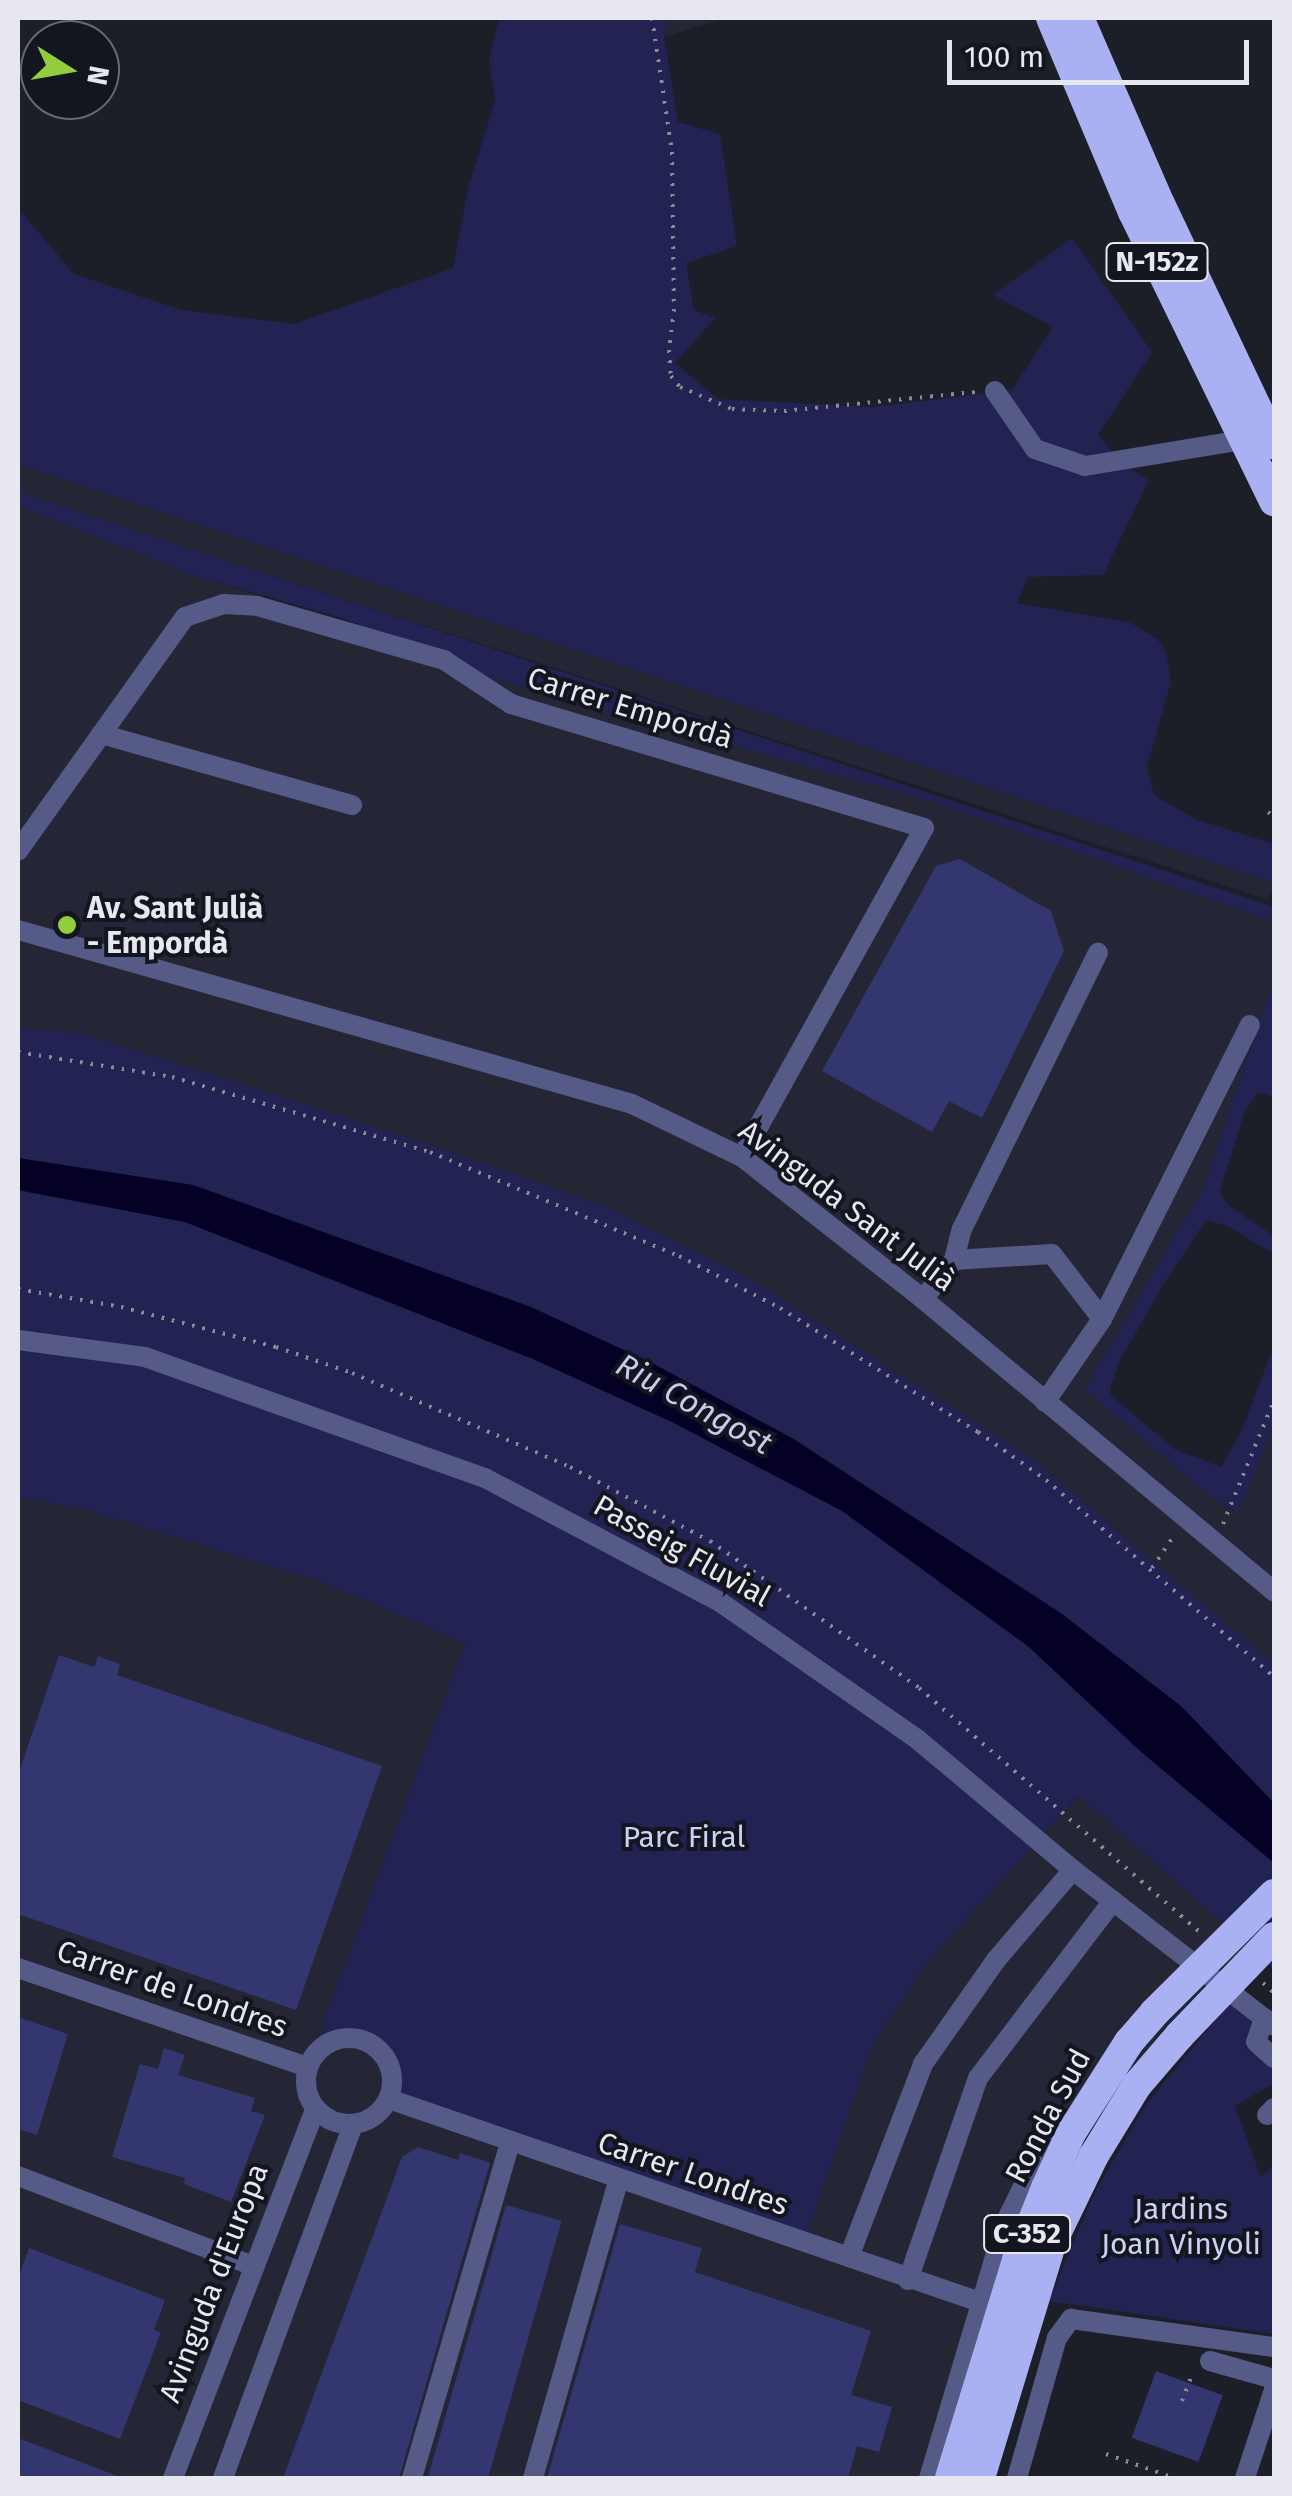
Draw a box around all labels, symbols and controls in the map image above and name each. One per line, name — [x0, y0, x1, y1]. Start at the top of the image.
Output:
north arrow — [20, 20, 120, 120]
scale bar — [952, 20, 1254, 82]
text: 100 m — [964, 39, 1044, 75]
text: N — [80, 63, 116, 88]
road number: N-152z — [1104, 239, 1210, 285]
street label: Carrer Empordà — [523, 660, 737, 756]
place label: Av. Sant Julià - Empordà — [87, 890, 263, 960]
marker: Av. Sant Julià - Empordà — [56, 914, 78, 936]
street label: Avinguda Sant Julià — [731, 1113, 963, 1299]
water label: Riu Congost — [609, 1345, 779, 1463]
street label: Passeig Fluvial — [587, 1488, 777, 1614]
park label: Parc Firal — [623, 1819, 745, 1855]
street label: Carrer de Londres — [52, 1933, 292, 2045]
street label: Ronda Sud — [998, 2043, 1098, 2189]
street label: Carrer Londres — [593, 2125, 793, 2223]
street label: Avinguda d'Europa — [152, 2159, 276, 2407]
park label: Jardins Joan Vinyoli — [1101, 2191, 1261, 2262]
road number: C-352 — [982, 2211, 1072, 2257]

